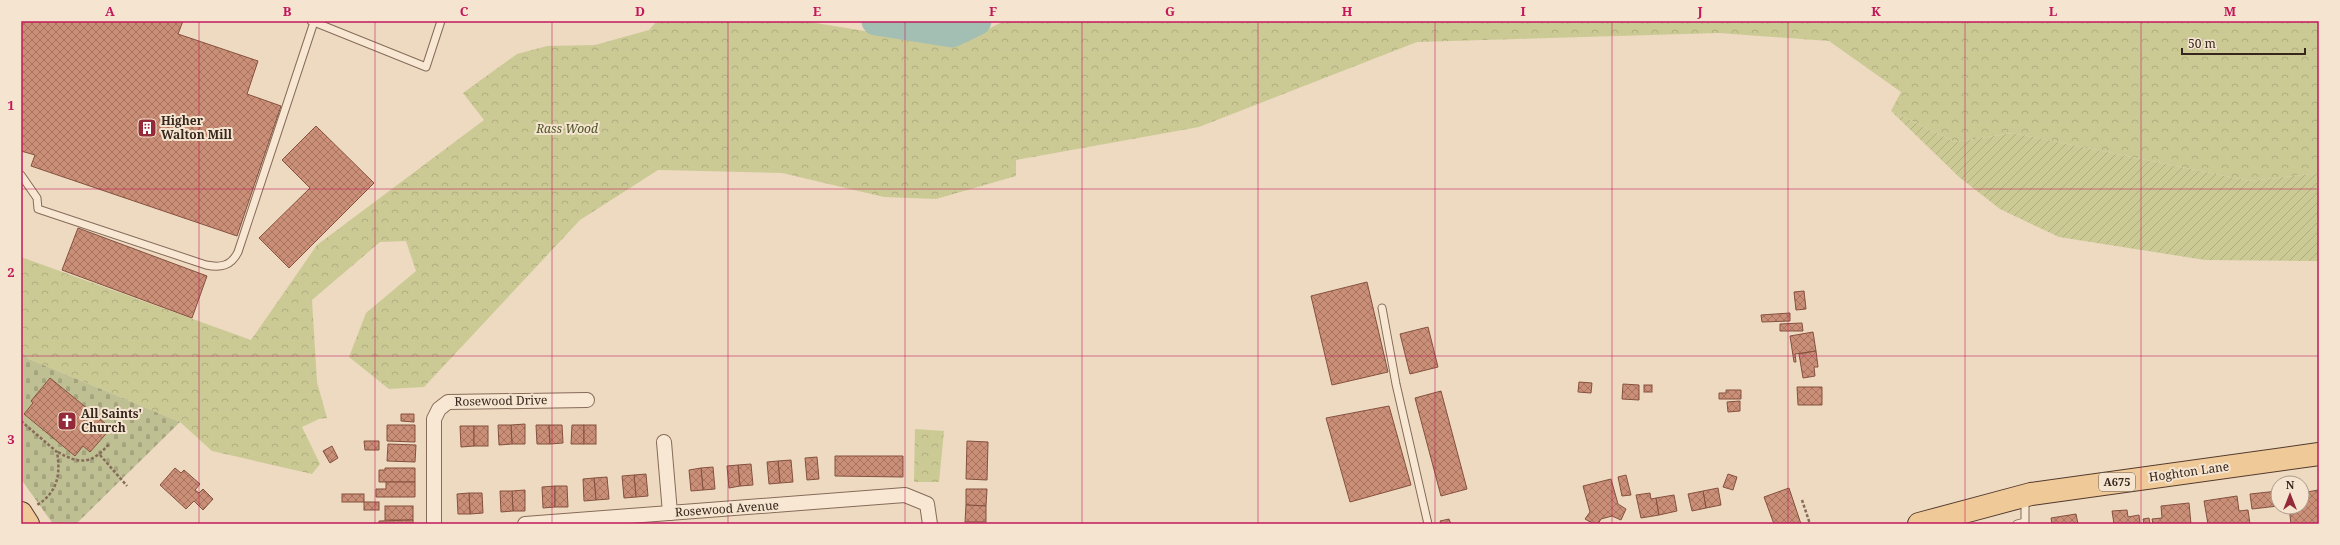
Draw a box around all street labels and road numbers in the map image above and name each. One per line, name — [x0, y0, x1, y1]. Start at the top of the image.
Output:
street label: Rosewood Drive — [454, 391, 548, 410]
street label: Hoghton Lane — [2148, 457, 2230, 486]
road number: A675 — [2099, 473, 2135, 491]
street label: Rosewood Avenue — [674, 496, 780, 521]

